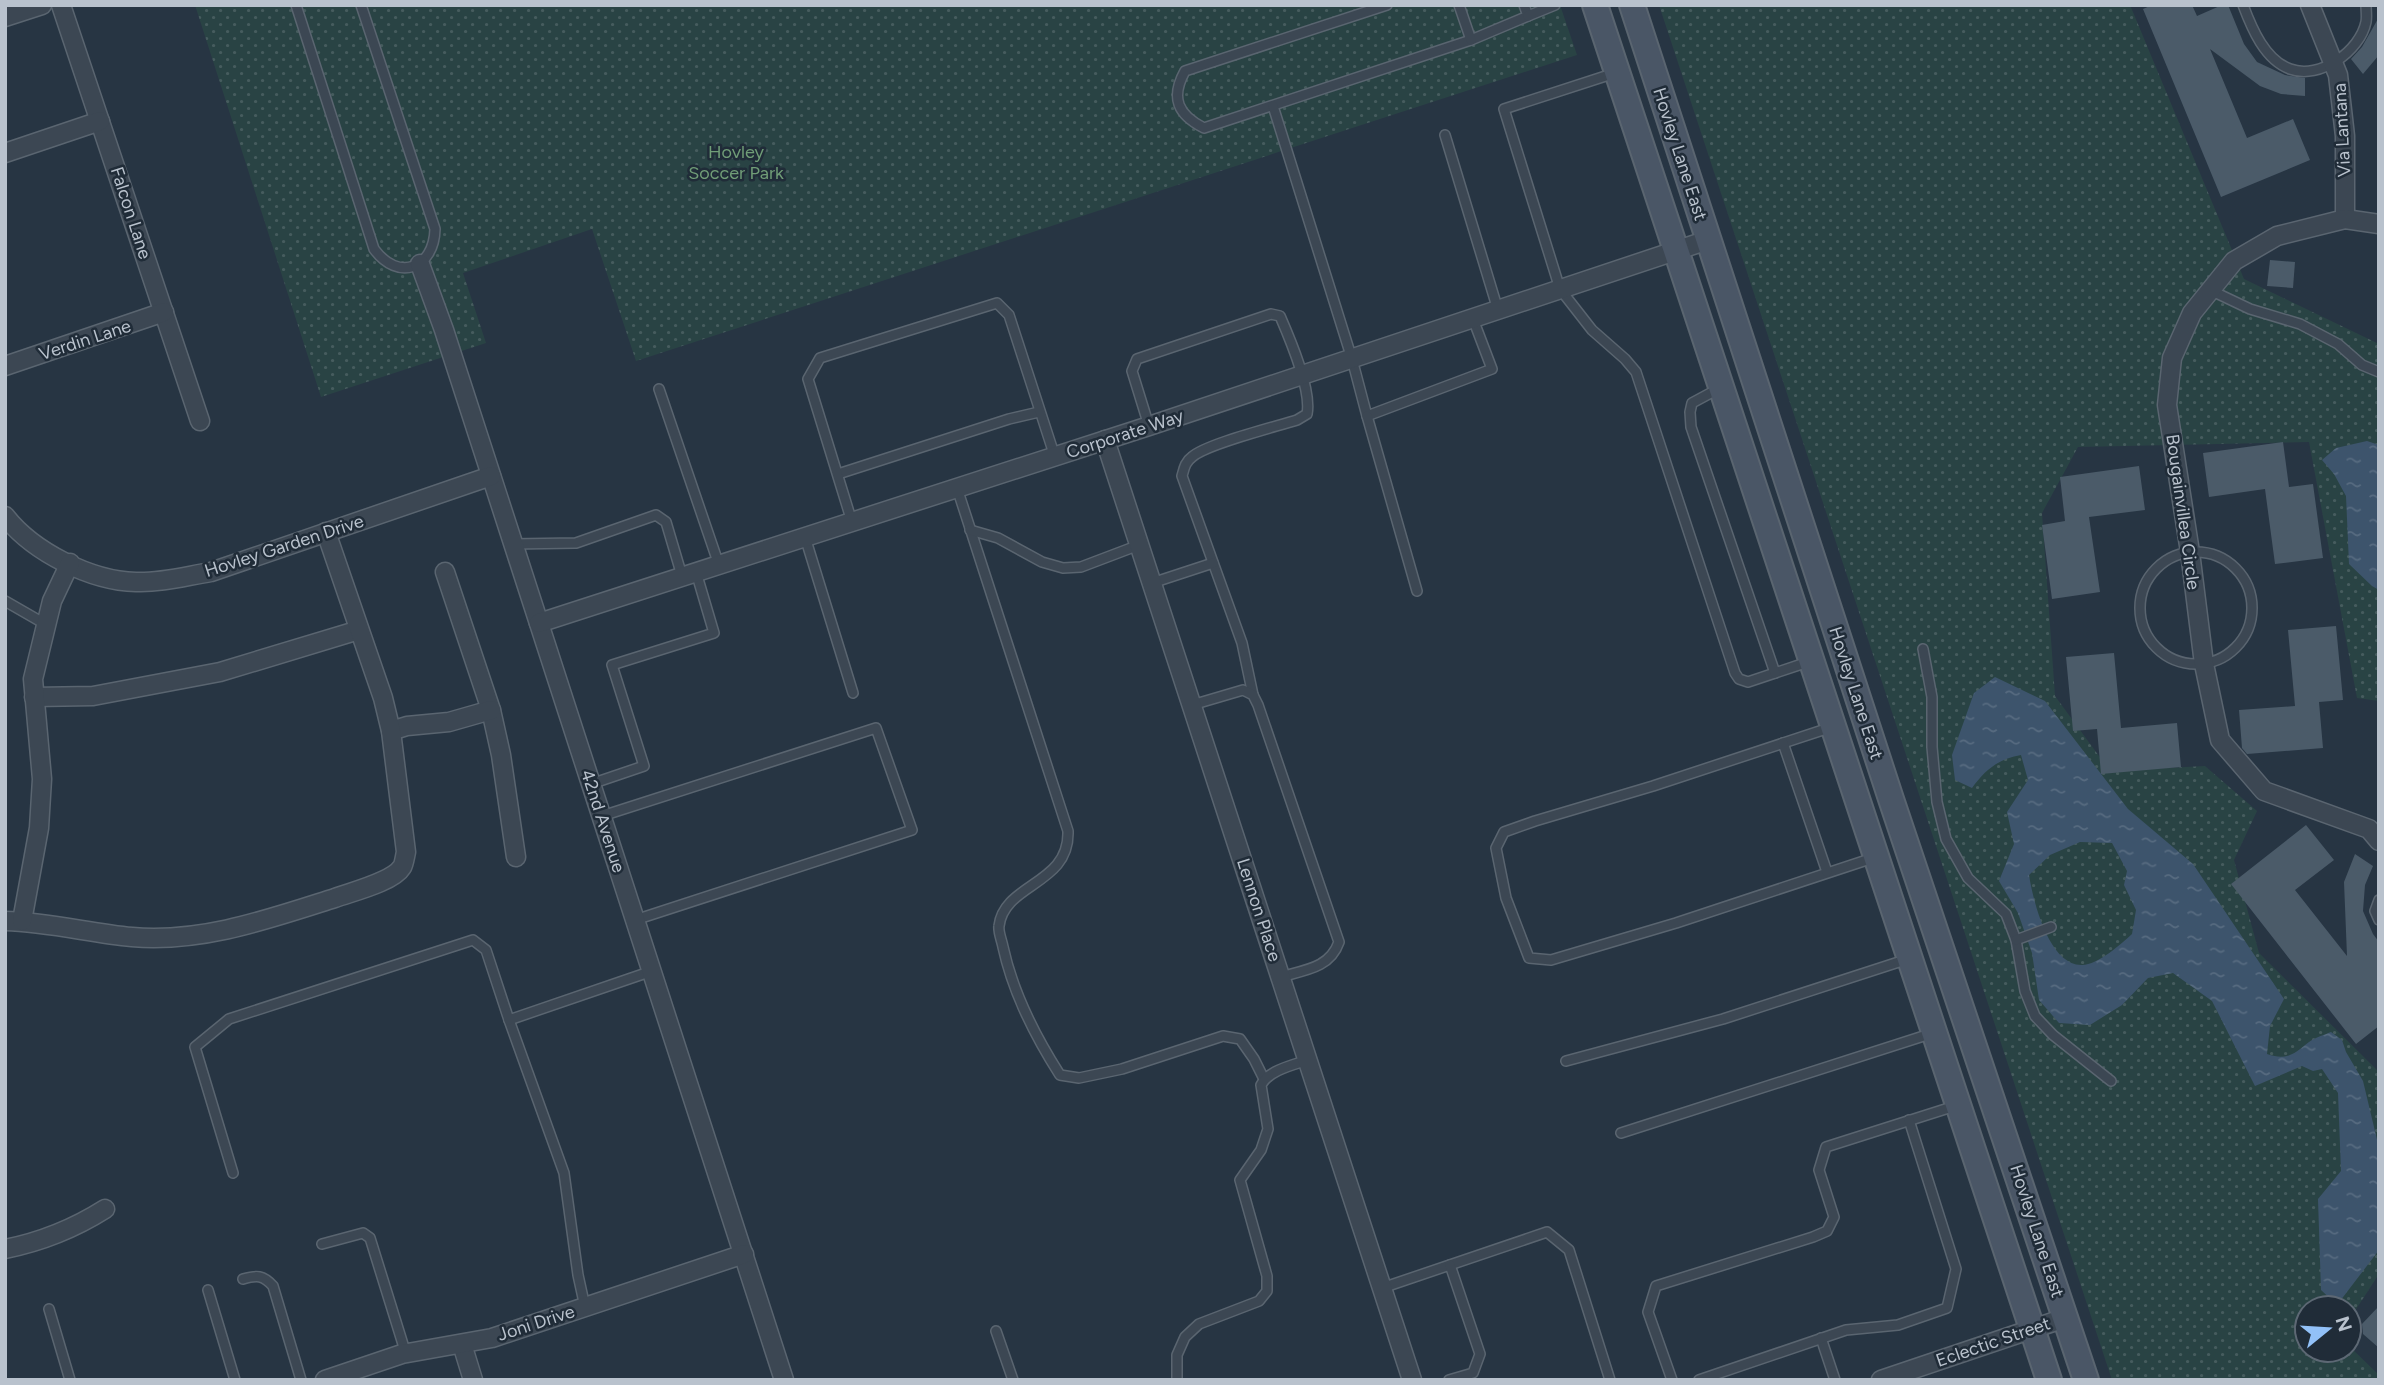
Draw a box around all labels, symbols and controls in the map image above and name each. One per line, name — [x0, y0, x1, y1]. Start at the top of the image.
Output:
street label: Via Lantana — [2329, 82, 2355, 178]
street label: Hovley Lane East — [1648, 85, 1712, 223]
park label: Hovley Soccer Park — [688, 141, 784, 184]
street label: Falcon Lane — [106, 164, 156, 262]
street label: Verdin Lane — [36, 315, 134, 365]
street label: Corporate Way — [1064, 405, 1187, 463]
street label: Bougainvillea Circle — [2161, 433, 2205, 591]
street label: Hovley Garden Drive — [202, 510, 366, 582]
street label: Hovley Lane East — [1824, 624, 1888, 762]
street label: 42nd Avenue — [576, 767, 630, 876]
street label: Lennon Place — [1232, 856, 1286, 965]
street label: Hovley Lane East — [2005, 1162, 2069, 1300]
north arrow — [2293, 1294, 2363, 1364]
street label: Joni Drive — [495, 1300, 578, 1346]
street label: Eclectic Street — [1933, 1312, 2053, 1372]
text: N — [2330, 1313, 2357, 1334]

